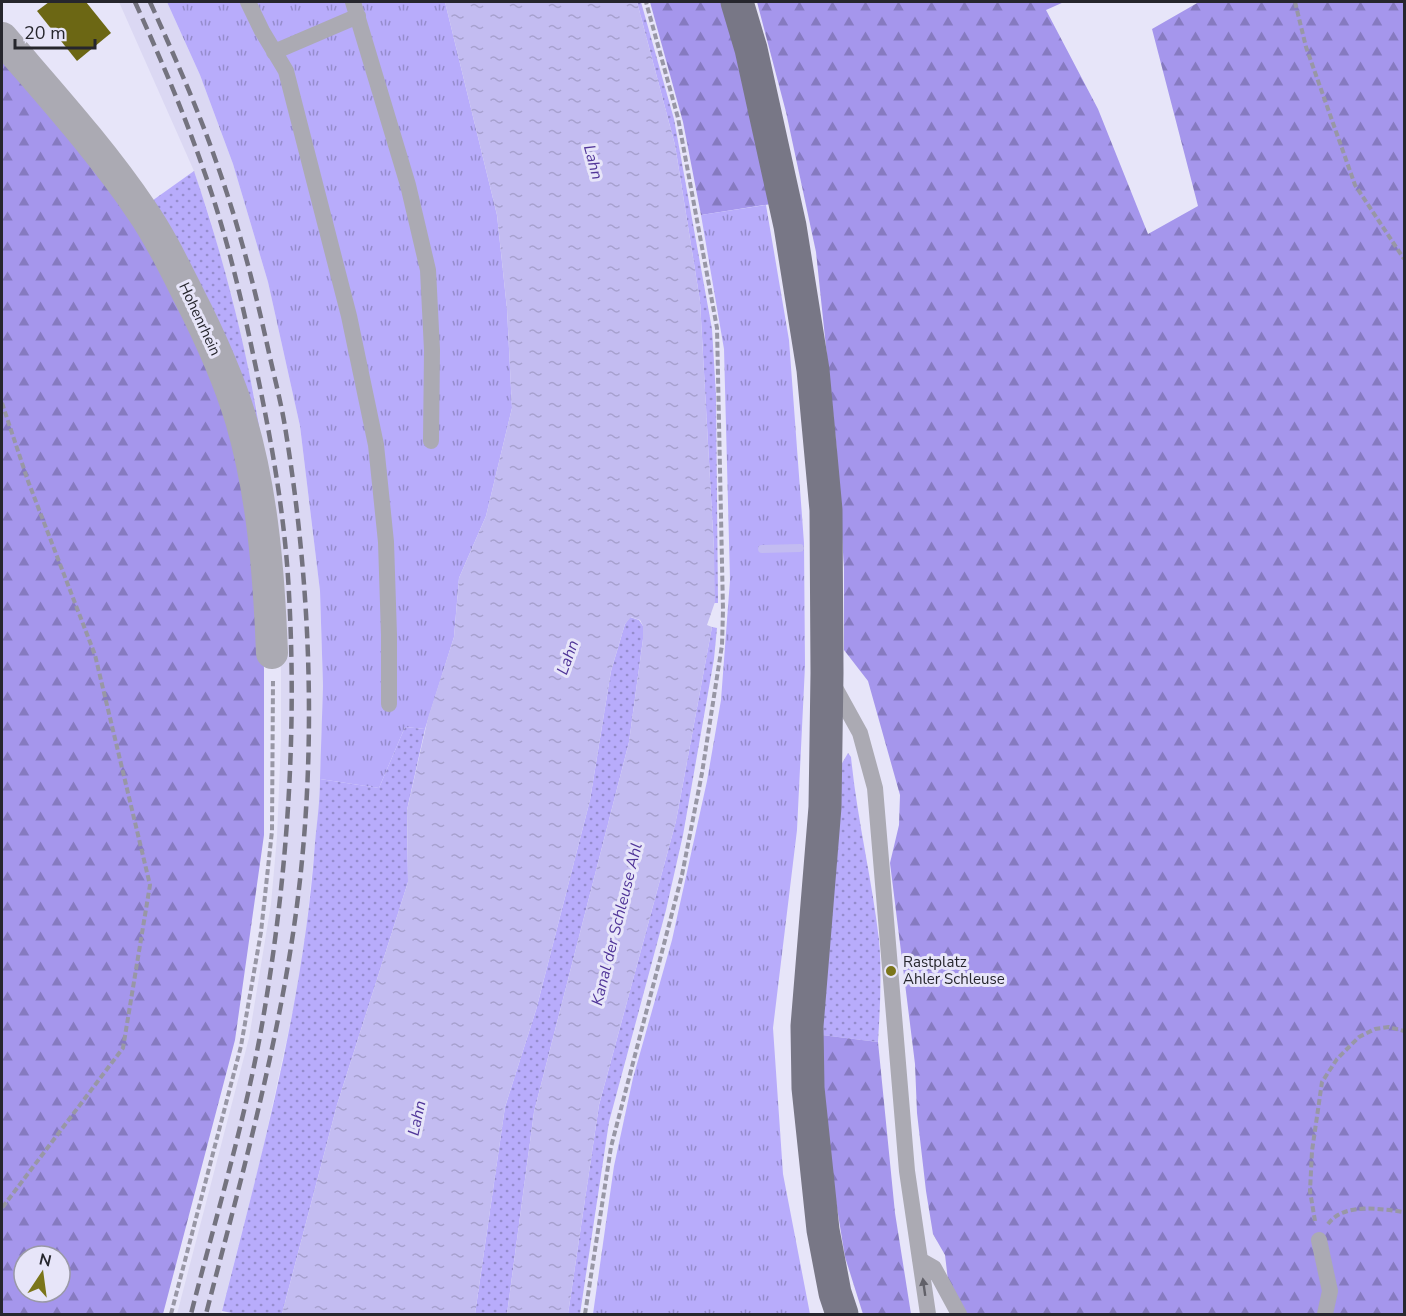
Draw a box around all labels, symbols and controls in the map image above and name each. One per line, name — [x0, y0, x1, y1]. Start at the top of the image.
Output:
scale bar — [15, 12, 94, 50]
text: 20 m — [24, 21, 66, 45]
water label: Lahn — [578, 142, 608, 182]
street label: Hohenrhein — [174, 279, 226, 359]
water label: Lahn — [552, 637, 584, 678]
water label: Kanal der Schleuse Ahl — [586, 840, 648, 1008]
place label: Rastplatz Ahler Schleuse — [903, 952, 1005, 989]
marker: Rastplatz Ahler Schleuse — [884, 964, 898, 978]
water label: Lahn — [403, 1099, 431, 1138]
north arrow — [12, 1244, 72, 1304]
text: N — [37, 1248, 53, 1272]
one-way arrow — [919, 1278, 928, 1297]

